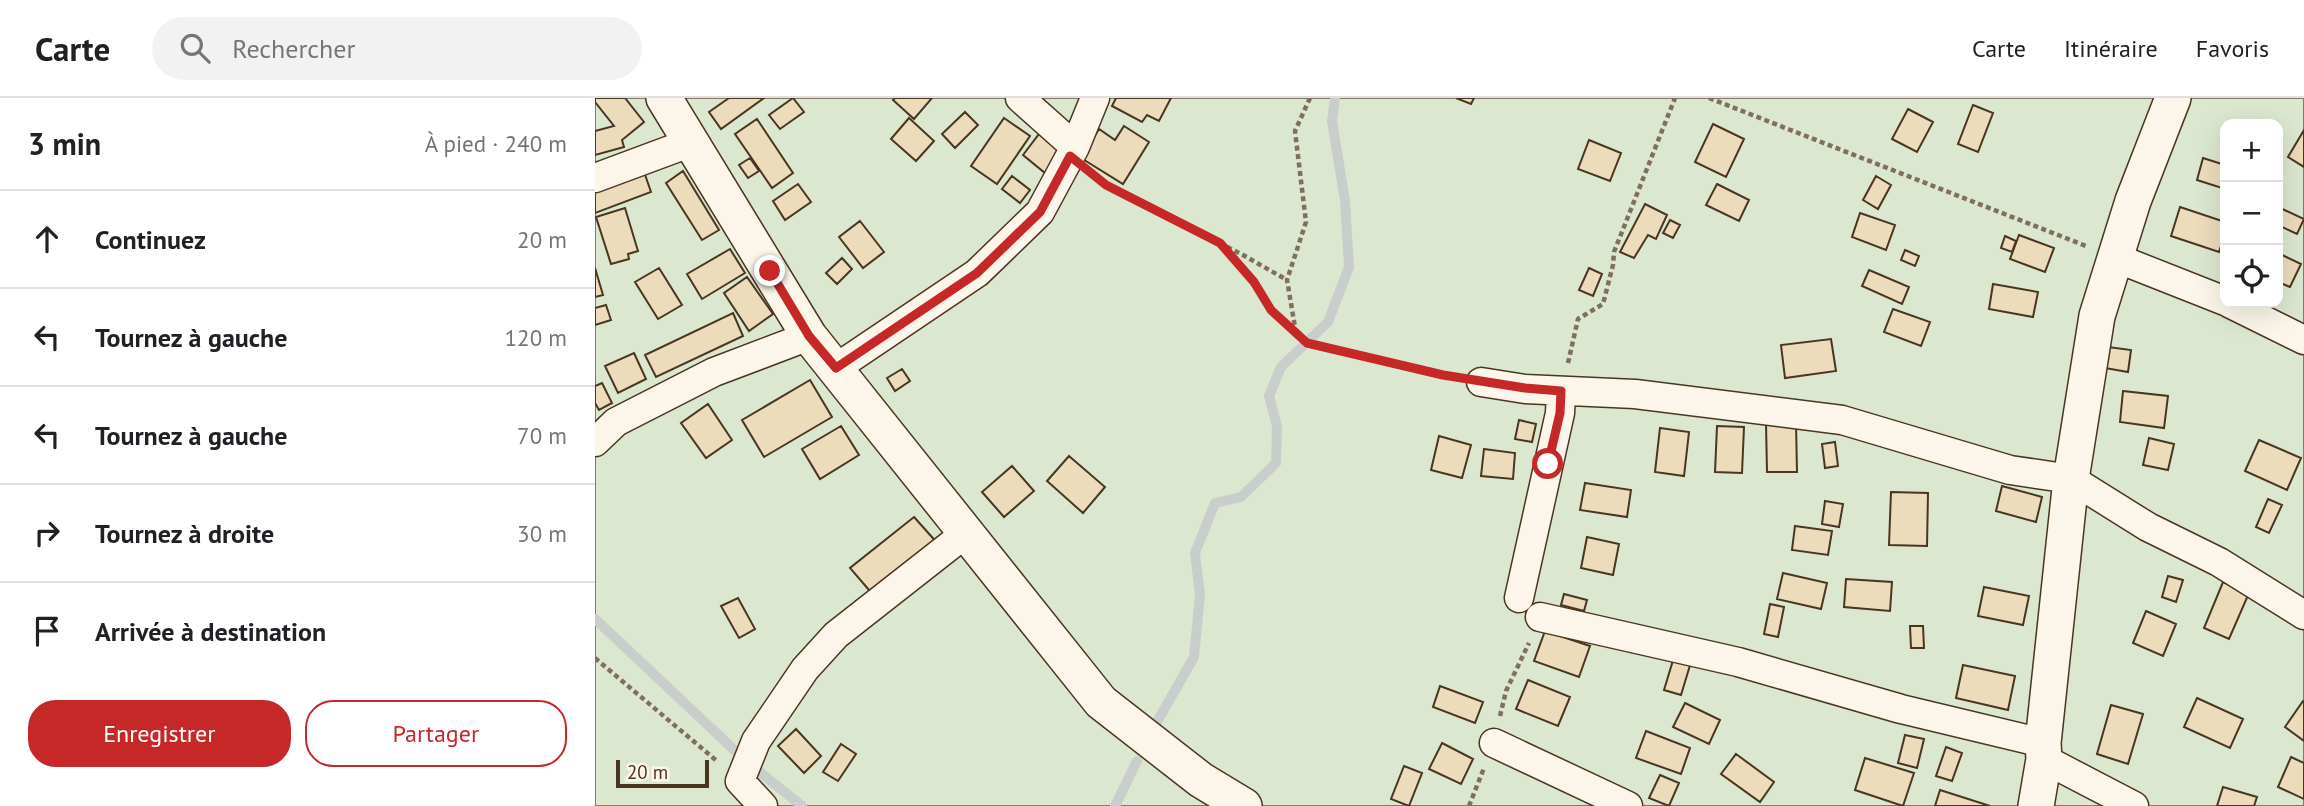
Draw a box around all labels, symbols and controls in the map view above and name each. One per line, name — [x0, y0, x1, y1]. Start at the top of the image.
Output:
search box — [152, 17, 642, 80]
text: Carte — [35, 27, 110, 70]
icon: search — [176, 29, 214, 67]
text: Rechercher — [232, 32, 355, 65]
text: Carte — [1972, 33, 2026, 64]
text: Itinéraire — [2064, 33, 2158, 64]
text: Favoris — [2196, 33, 2269, 64]
map controls — [2220, 119, 2283, 308]
button: + — [2220, 119, 2283, 182]
text: 3 min — [28, 124, 101, 163]
text: À pied · 240 m — [425, 129, 567, 158]
button: − — [2220, 182, 2283, 245]
icon: ahead — [28, 220, 66, 258]
text: Continuez — [95, 223, 206, 256]
text: 20 m — [517, 225, 567, 254]
button: locate — [2220, 245, 2283, 308]
route end — [754, 255, 785, 286]
icon: left — [28, 318, 66, 356]
text: Tournez à gauche — [95, 321, 287, 354]
text: 120 m — [505, 323, 567, 352]
icon: left — [28, 416, 66, 454]
text: Tournez à gauche — [95, 419, 287, 452]
text: 70 m — [517, 421, 567, 450]
route start — [1532, 448, 1563, 479]
icon: right — [28, 514, 66, 552]
text: Tournez à droite — [95, 517, 274, 550]
text: 30 m — [517, 519, 567, 548]
icon: arrive — [28, 612, 66, 650]
text: Arrivée à destination — [95, 615, 326, 648]
button: Enregistrer — [28, 700, 291, 767]
button: Partager — [305, 700, 567, 767]
scale bar — [616, 757, 709, 789]
text: 20 m — [627, 760, 668, 784]

